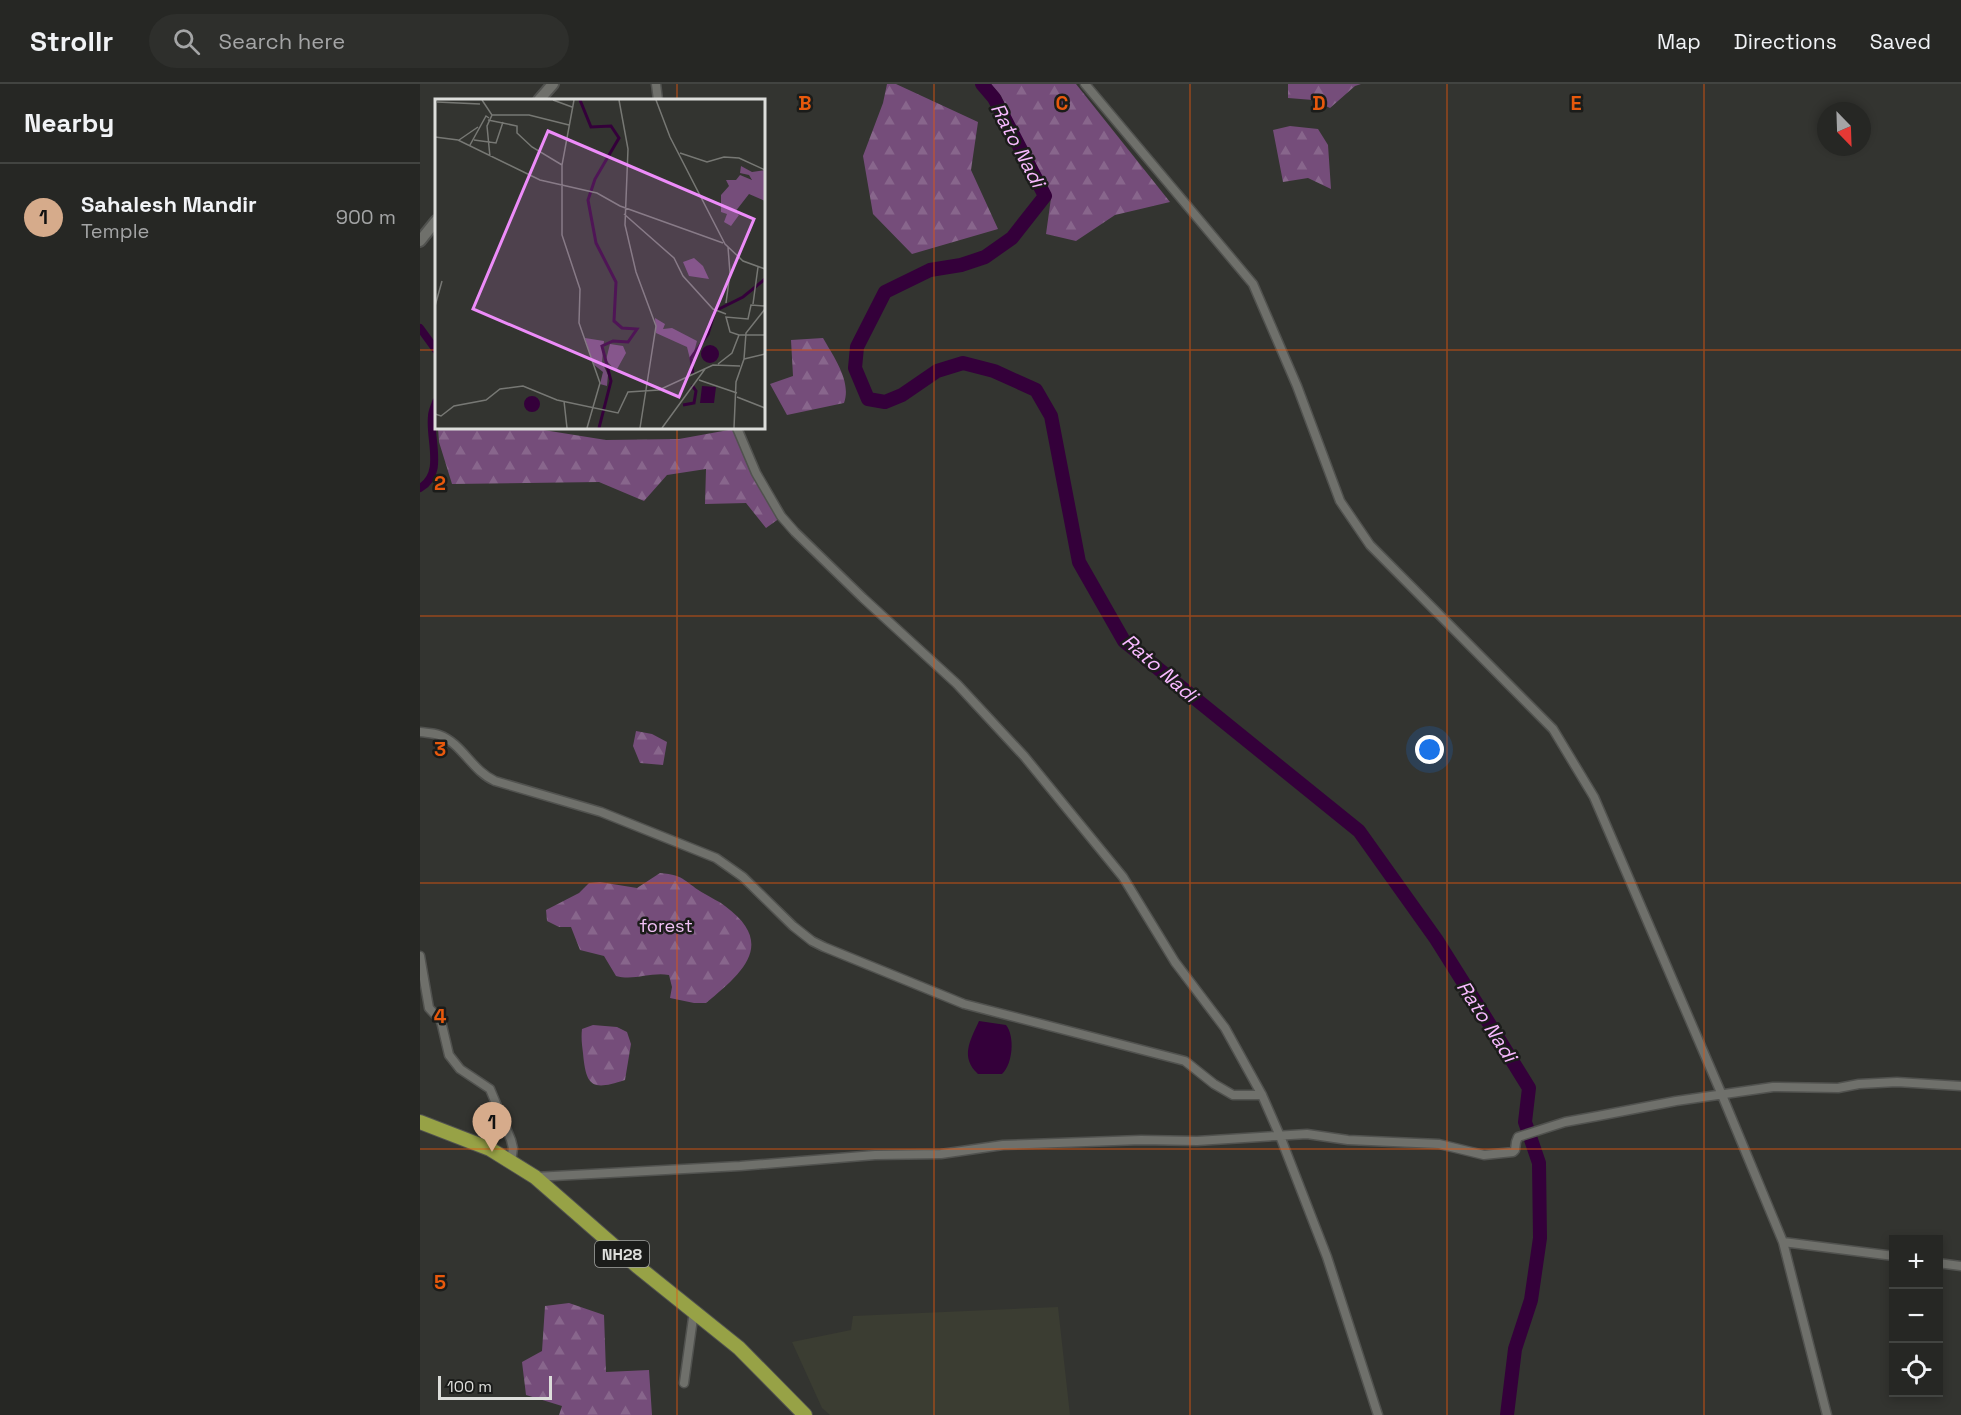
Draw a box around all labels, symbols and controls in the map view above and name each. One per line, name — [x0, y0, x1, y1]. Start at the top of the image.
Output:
search box — [149, 14, 569, 68]
text: Strollr — [30, 23, 113, 59]
icon: search — [170, 25, 203, 58]
text: Search here — [218, 27, 345, 55]
text: Map — [1657, 28, 1701, 55]
text: Directions — [1734, 28, 1837, 55]
text: Saved — [1870, 28, 1931, 55]
text: B — [798, 90, 812, 116]
text: C — [1056, 90, 1069, 116]
text: D — [1312, 90, 1326, 116]
text: E — [1570, 90, 1582, 116]
water label: Rato Nadi — [985, 98, 1052, 194]
inset map — [435, 99, 765, 429]
north arrow — [1817, 102, 1871, 156]
text: Nearby — [24, 106, 114, 140]
text: Sahalesh Mandir — [81, 190, 257, 218]
text: 1 — [39, 204, 48, 230]
text: 900 m — [336, 204, 396, 230]
text: Temple — [81, 218, 149, 244]
text: 2 — [434, 470, 446, 496]
water label: Rato Nadi — [1117, 628, 1205, 709]
your location — [1415, 735, 1444, 764]
text: 3 — [434, 736, 446, 762]
park label: forest — [639, 914, 693, 937]
water label: Rato Nadi — [1451, 975, 1524, 1068]
text: 4 — [434, 1003, 447, 1029]
pin: 1 — [472, 1102, 512, 1152]
map controls — [1889, 1235, 1943, 1397]
button: + — [1889, 1235, 1943, 1289]
road number: NH28 — [595, 1241, 649, 1267]
text: 5 — [434, 1269, 446, 1295]
button: − — [1889, 1289, 1943, 1343]
button: locate — [1889, 1343, 1943, 1397]
scale bar — [438, 1373, 552, 1400]
text: 100 m — [447, 1376, 492, 1397]

